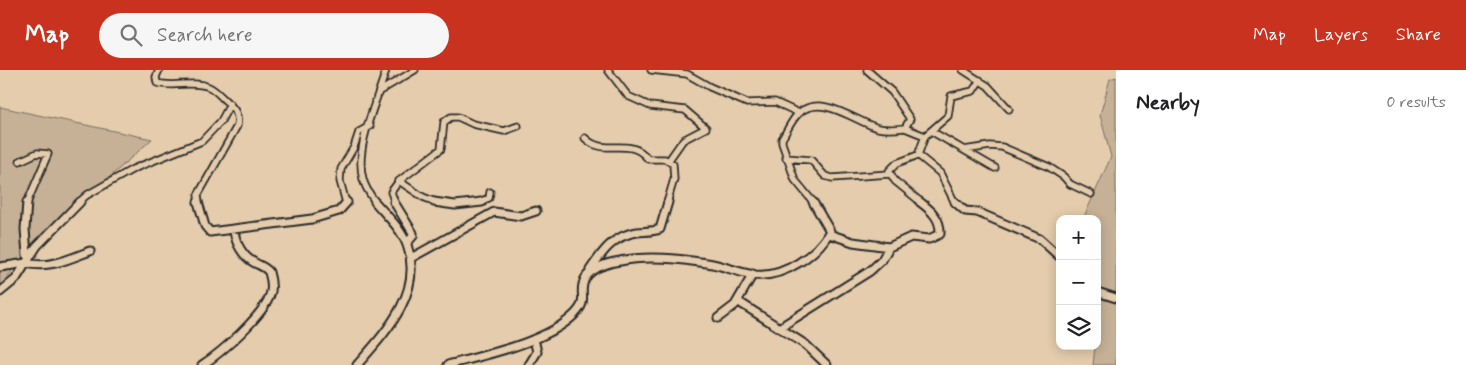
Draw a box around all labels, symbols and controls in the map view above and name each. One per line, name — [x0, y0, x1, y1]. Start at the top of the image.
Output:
search box — [99, 13, 449, 58]
text: Map — [25, 20, 69, 51]
icon: search — [117, 21, 145, 49]
text: Search here — [157, 23, 253, 48]
text: Map — [1253, 23, 1286, 47]
text: Layers — [1314, 23, 1368, 47]
text: Share — [1396, 23, 1441, 47]
text: Nearby — [1136, 89, 1200, 117]
text: 0 results — [1386, 92, 1446, 113]
map controls — [1056, 215, 1101, 350]
button: + — [1056, 215, 1101, 260]
button: − — [1056, 260, 1101, 305]
button: layers — [1056, 305, 1101, 350]

